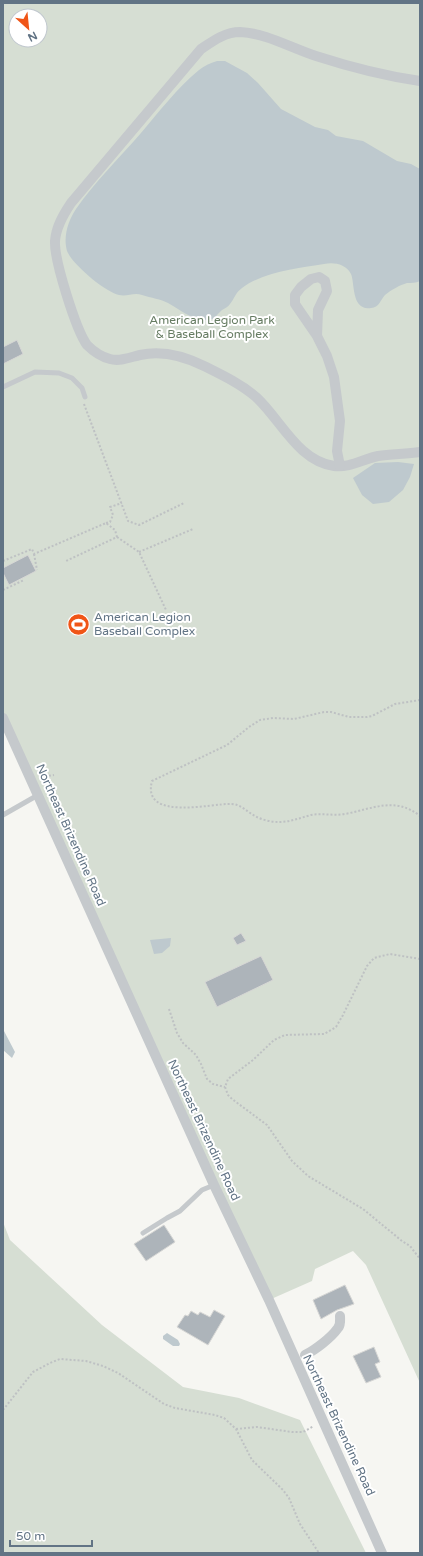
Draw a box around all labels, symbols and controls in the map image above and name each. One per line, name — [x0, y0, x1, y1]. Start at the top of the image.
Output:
north arrow — [8, 8, 48, 48]
text: N — [25, 29, 39, 44]
park label: American Legion Park & Baseball Complex — [149, 313, 275, 341]
place label: American Legion Baseball Complex — [94, 610, 195, 638]
sports icon: American Legion Baseball Complex — [65, 611, 91, 637]
street label: Northeast Brizendine Road — [33, 762, 109, 908]
street label: Northeast Brizendine Road — [165, 1057, 243, 1203]
street label: Northeast Brizendine Road — [300, 1352, 378, 1498]
scale bar — [10, 1522, 92, 1548]
text: 50 m — [16, 1529, 45, 1543]

